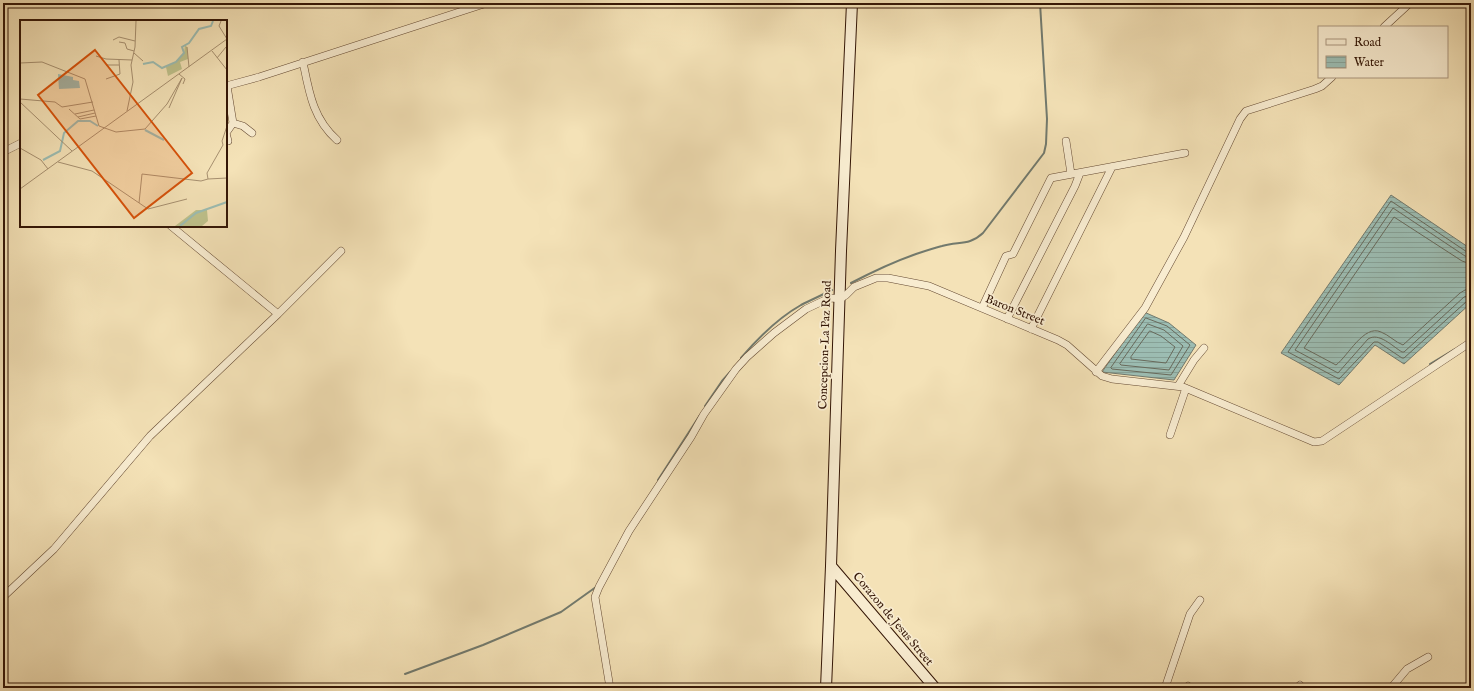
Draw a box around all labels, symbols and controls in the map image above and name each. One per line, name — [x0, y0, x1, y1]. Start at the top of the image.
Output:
inset map — [20, 20, 227, 227]
legend — [1318, 26, 1448, 78]
text: Road — [1354, 35, 1382, 50]
text: Water — [1354, 55, 1385, 70]
street label: Concepcion-La Paz Road — [815, 280, 836, 410]
street label: Baron Street — [983, 291, 1047, 329]
street label: Corazon de Jesus Street — [849, 569, 936, 669]

